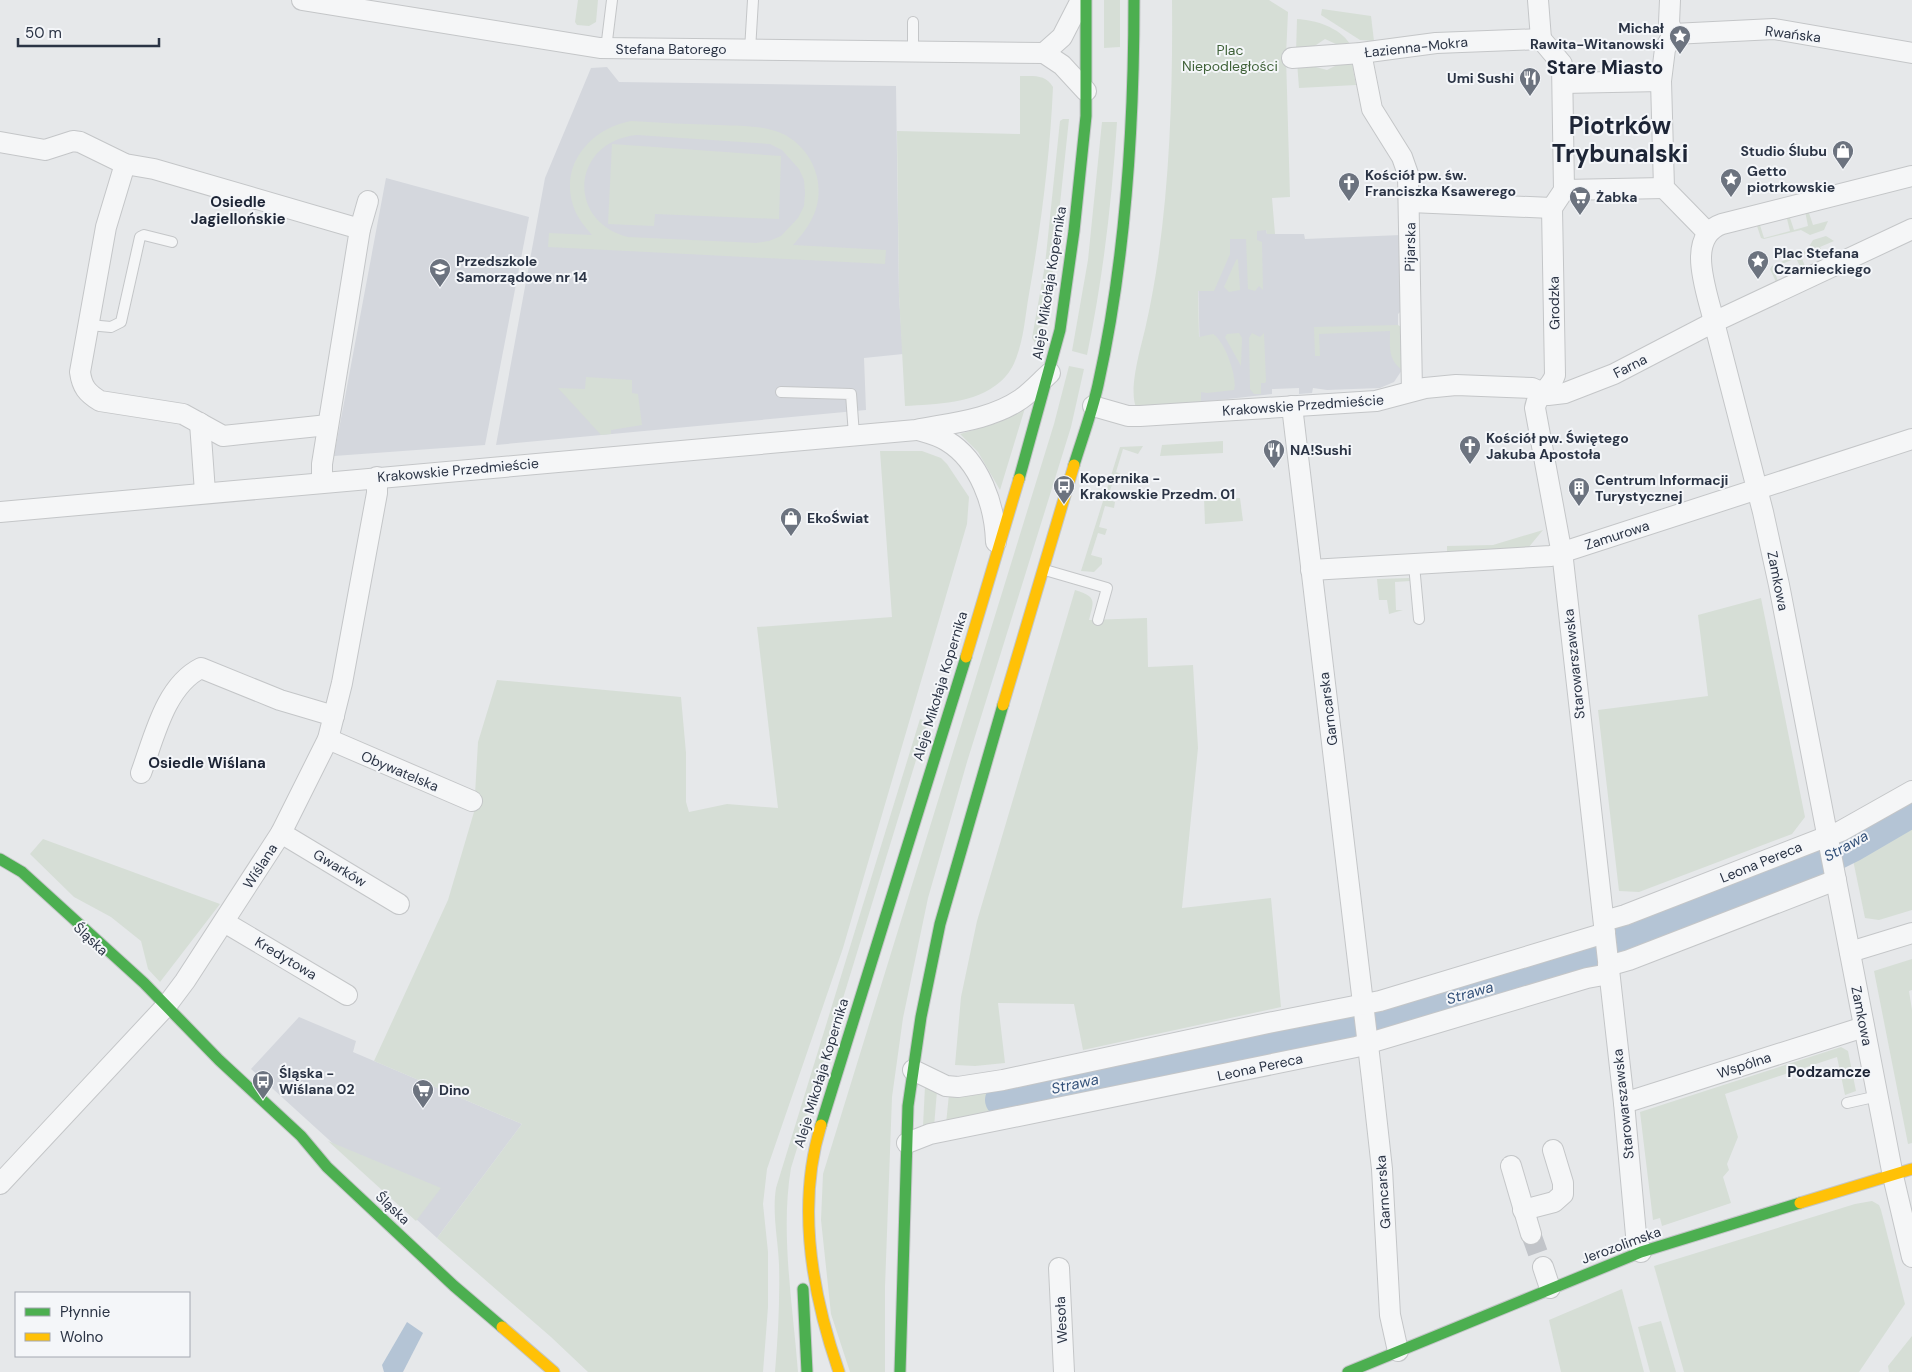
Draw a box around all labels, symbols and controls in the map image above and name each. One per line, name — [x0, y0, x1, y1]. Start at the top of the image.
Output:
scale bar — [18, 15, 159, 47]
place label: Michał Rawita-Witanowski — [1530, 19, 1664, 53]
street label: Rwańska — [1764, 22, 1822, 46]
text: 50 m — [25, 23, 62, 43]
place icon: Michał Rawita-Witanowski — [1668, 24, 1692, 55]
street label: Łazienna-Mokra — [1363, 33, 1469, 61]
street label: Stefana Batorego — [616, 40, 726, 58]
park label: Plac Niepodległości — [1182, 41, 1278, 75]
district label: Stare Miasto — [1547, 55, 1663, 80]
restaurant icon: Umi Sushi — [1518, 66, 1542, 97]
place label: Umi Sushi — [1447, 69, 1514, 87]
district label: Piotrków Trybunalski — [1552, 110, 1688, 169]
shop icon: Studio Ślubu — [1831, 139, 1855, 170]
place label: Studio Ślubu — [1740, 142, 1827, 160]
place label: Getto piotrkowskie — [1747, 162, 1835, 196]
place label: Kościół pw. św. Franciszka Ksawerego — [1365, 166, 1516, 200]
place icon: Getto piotrkowskie — [1719, 167, 1743, 198]
church icon: Kościół pw. św. Franciszka Ksawerego — [1337, 171, 1361, 202]
supermarket icon: Żabka — [1568, 185, 1592, 216]
place label: Żabka — [1596, 188, 1637, 206]
district label: Osiedle Jagiellońskie — [190, 192, 286, 229]
street label: Aleje Mikołaja Kopernika — [1028, 205, 1070, 361]
street label: Pijarska — [1401, 222, 1419, 272]
place label: Plac Stefana Czarnieckiego — [1774, 244, 1871, 278]
place icon: Plac Stefana Czarnieckiego — [1746, 249, 1770, 280]
place label: Przedszkole Samorządowe nr 14 — [456, 252, 587, 286]
school or university icon: Przedszkole Samorządowe nr 14 — [428, 257, 452, 288]
street label: Grodzka — [1545, 276, 1563, 330]
street label: Farna — [1610, 350, 1650, 382]
street label: Krakowskie Przedmieście — [1222, 390, 1384, 420]
place label: Kościół pw. Świętego Jakuba Apostoła — [1486, 429, 1629, 463]
church icon: Kościół pw. Świętego Jakuba Apostoła — [1458, 434, 1482, 465]
restaurant icon: NA!Sushi — [1262, 438, 1286, 469]
place label: NA!Sushi — [1290, 441, 1352, 459]
street label: Krakowskie Przedmieście — [377, 454, 539, 486]
place label: Kopernika - Krakowskie Przedm. 01 — [1080, 469, 1235, 503]
place label: Centrum Informacji Turystycznej — [1595, 471, 1729, 505]
bus stop icon: Kopernika - Krakowskie Przedm. 01 — [1052, 474, 1076, 505]
building icon: Centrum Informacji Turystycznej — [1567, 476, 1591, 507]
shop icon: EkoŚwiat — [779, 506, 803, 537]
place label: EkoŚwiat — [807, 509, 869, 527]
street label: Zamurowa — [1583, 516, 1651, 554]
street label: Zamkowa — [1763, 550, 1793, 612]
street label: Starowarszawska — [1559, 608, 1589, 720]
street label: Aleje Mikołaja Kopernika — [909, 609, 971, 763]
street label: Garncarska — [1315, 671, 1341, 747]
street label: Obywatelska — [358, 747, 442, 795]
district label: Osiedle Wiślana — [148, 753, 266, 773]
water label: Strawa — [1820, 826, 1872, 866]
street label: Leona Pereca — [1717, 837, 1805, 887]
street label: Wiślana — [239, 840, 281, 892]
street label: Gwarków — [310, 845, 370, 891]
street label: Śląska — [70, 919, 112, 959]
street label: Kredytowa — [252, 933, 320, 983]
water label: Strawa — [1444, 977, 1496, 1009]
street label: Zamkowa — [1847, 985, 1877, 1047]
street label: Aleje Mikołaja Kopernika — [790, 996, 852, 1150]
street label: Starowarszawska — [1608, 1048, 1638, 1160]
street label: Wspólna — [1715, 1048, 1773, 1082]
street label: Leona Pereca — [1216, 1049, 1304, 1085]
district label: Podzamcze — [1787, 1062, 1871, 1082]
place label: Śląska - Wiślana 02 — [279, 1064, 355, 1098]
bus stop icon: Śląska - Wiślana 02 — [251, 1069, 275, 1100]
water label: Strawa — [1049, 1069, 1101, 1099]
supermarket icon: Dino — [411, 1078, 435, 1109]
place label: Dino — [439, 1081, 470, 1099]
street label: Garncarska — [1371, 1155, 1395, 1229]
street label: Śląska — [372, 1188, 414, 1228]
street label: Jerozolimska — [1579, 1222, 1663, 1268]
legend — [15, 1292, 190, 1357]
street label: Wesoła — [1051, 1296, 1071, 1344]
text: Płynnie — [60, 1302, 110, 1322]
text: Wolno — [60, 1327, 104, 1347]

